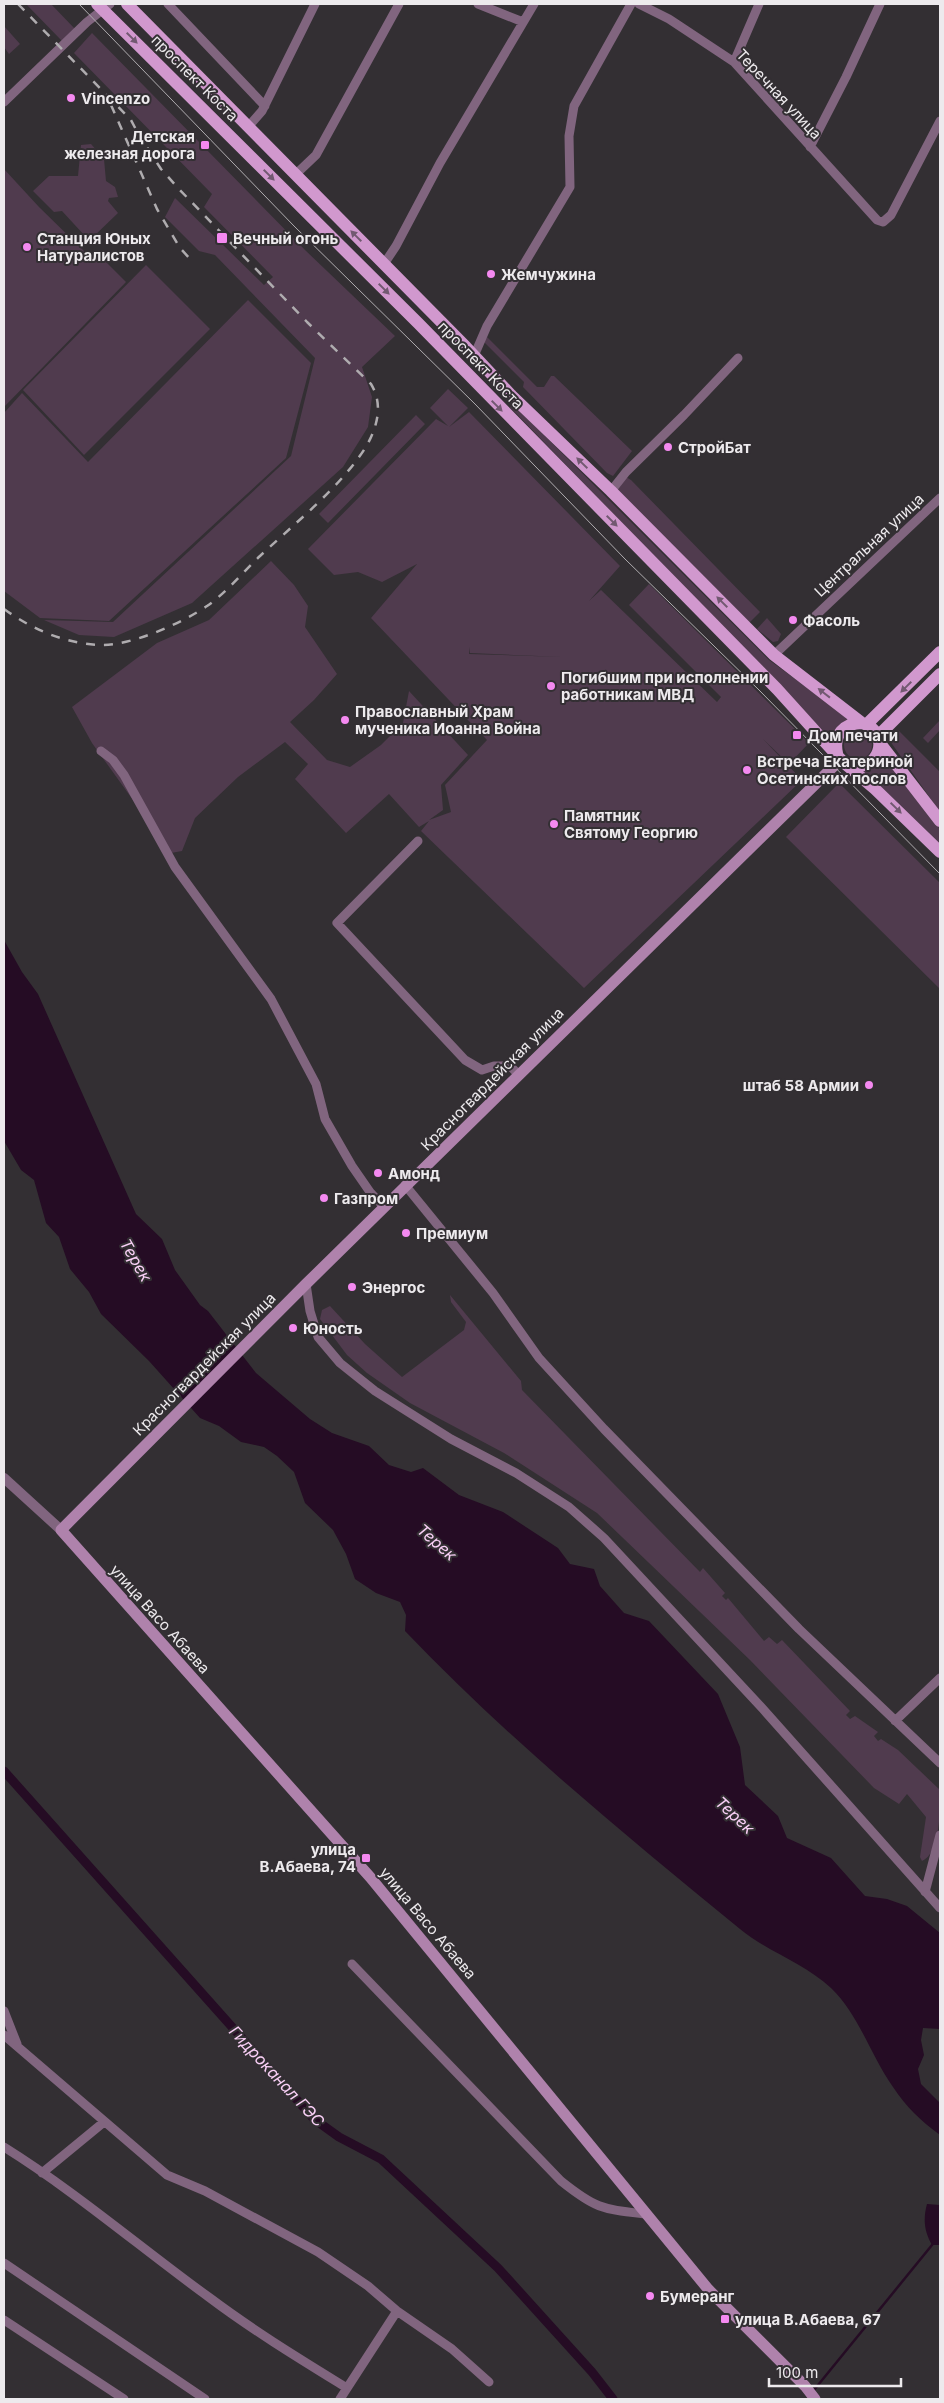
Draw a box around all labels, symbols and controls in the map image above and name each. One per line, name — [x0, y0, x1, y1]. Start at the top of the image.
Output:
street label: проспект Коста — [148, 31, 242, 125]
one-way arrow — [125, 32, 137, 44]
street label: Теречная улица — [732, 45, 826, 143]
place label: Vincenzo — [81, 89, 150, 108]
marker: Vincenzo — [65, 92, 77, 104]
place label: Детская железная дорога — [64, 127, 195, 163]
marker: Детская железная дорога — [199, 139, 211, 151]
one-way arrow — [263, 168, 275, 180]
place label: Станция Юных Натуралистов — [37, 229, 151, 265]
place label: Вечный огонь — [233, 229, 339, 248]
marker: Вечный огонь — [215, 231, 229, 245]
one-way arrow — [351, 231, 363, 243]
marker: Станция Юных Натуралистов — [21, 241, 33, 253]
place label: Жемчужина — [501, 265, 596, 284]
marker: Жемчужина — [485, 268, 497, 280]
one-way arrow — [378, 283, 390, 295]
street label: проспект Коста — [434, 317, 528, 413]
one-way arrow — [491, 399, 503, 411]
place label: СтройБат — [678, 438, 751, 457]
marker: СтройБат — [662, 441, 674, 453]
one-way arrow — [576, 457, 588, 469]
street label: Центральная улица — [810, 489, 928, 601]
one-way arrow — [606, 515, 618, 527]
one-way arrow — [716, 597, 728, 609]
place label: Фасоль — [803, 611, 860, 630]
marker: Фасоль — [787, 614, 799, 626]
place label: Погибшим при исполнении работникам МВД — [561, 668, 768, 704]
marker: Погибшим при исполнении работникам МВД — [545, 680, 557, 692]
one-way arrow — [900, 681, 912, 693]
one-way arrow — [817, 688, 831, 698]
place label: Православный Храм мученика Иоанна Война — [355, 702, 541, 738]
marker: Православный Храм мученика Иоанна Война — [339, 714, 351, 726]
place label: Дом печати — [807, 726, 898, 745]
marker: Дом печати — [791, 729, 803, 741]
place label: Встреча Екатериной Осетинских послов — [757, 752, 913, 788]
marker: Встреча Екатериной Осетинских послов — [741, 764, 753, 776]
one-way arrow — [889, 802, 901, 814]
place label: Памятник Святому Георгию — [564, 806, 698, 842]
marker: Памятник Святому Георгию — [548, 818, 560, 830]
street label: Красногвардейская улица — [417, 1004, 567, 1154]
place label: штаб 58 Армии — [743, 1076, 859, 1095]
marker: штаб 58 Армии — [863, 1079, 875, 1091]
place label: Амонд — [388, 1164, 440, 1183]
marker: Амонд — [372, 1167, 384, 1179]
place label: Газпром — [334, 1189, 398, 1208]
marker: Газпром — [318, 1192, 330, 1204]
place label: Премиум — [416, 1224, 488, 1243]
marker: Премиум — [400, 1227, 412, 1239]
water label: Терек — [116, 1235, 157, 1286]
place label: Энергос — [362, 1278, 425, 1297]
marker: Энергос — [346, 1281, 358, 1293]
street label: Красногвардейская улица — [129, 1289, 279, 1439]
place label: Юность — [303, 1319, 363, 1338]
marker: Юность — [287, 1322, 299, 1334]
water label: Терек — [413, 1519, 462, 1565]
street label: улица Васо Абаева — [106, 1561, 214, 1677]
water label: Терек — [711, 1792, 760, 1839]
place label: улица В.Абаева, 74 — [260, 1840, 356, 1876]
marker: улица В.Абаева, 74 — [360, 1852, 372, 1864]
street label: улица Васо Абаева — [376, 1863, 480, 1983]
water label: Гидроканал ГЭС — [225, 2021, 329, 2131]
place label: Бумеранг — [660, 2287, 735, 2306]
marker: Бумеранг — [644, 2290, 656, 2302]
place label: улица В.Абаева, 67 — [735, 2310, 881, 2329]
marker: улица В.Абаева, 67 — [719, 2313, 731, 2325]
scale bar — [769, 2356, 902, 2388]
text: 100 m — [776, 2363, 818, 2382]

